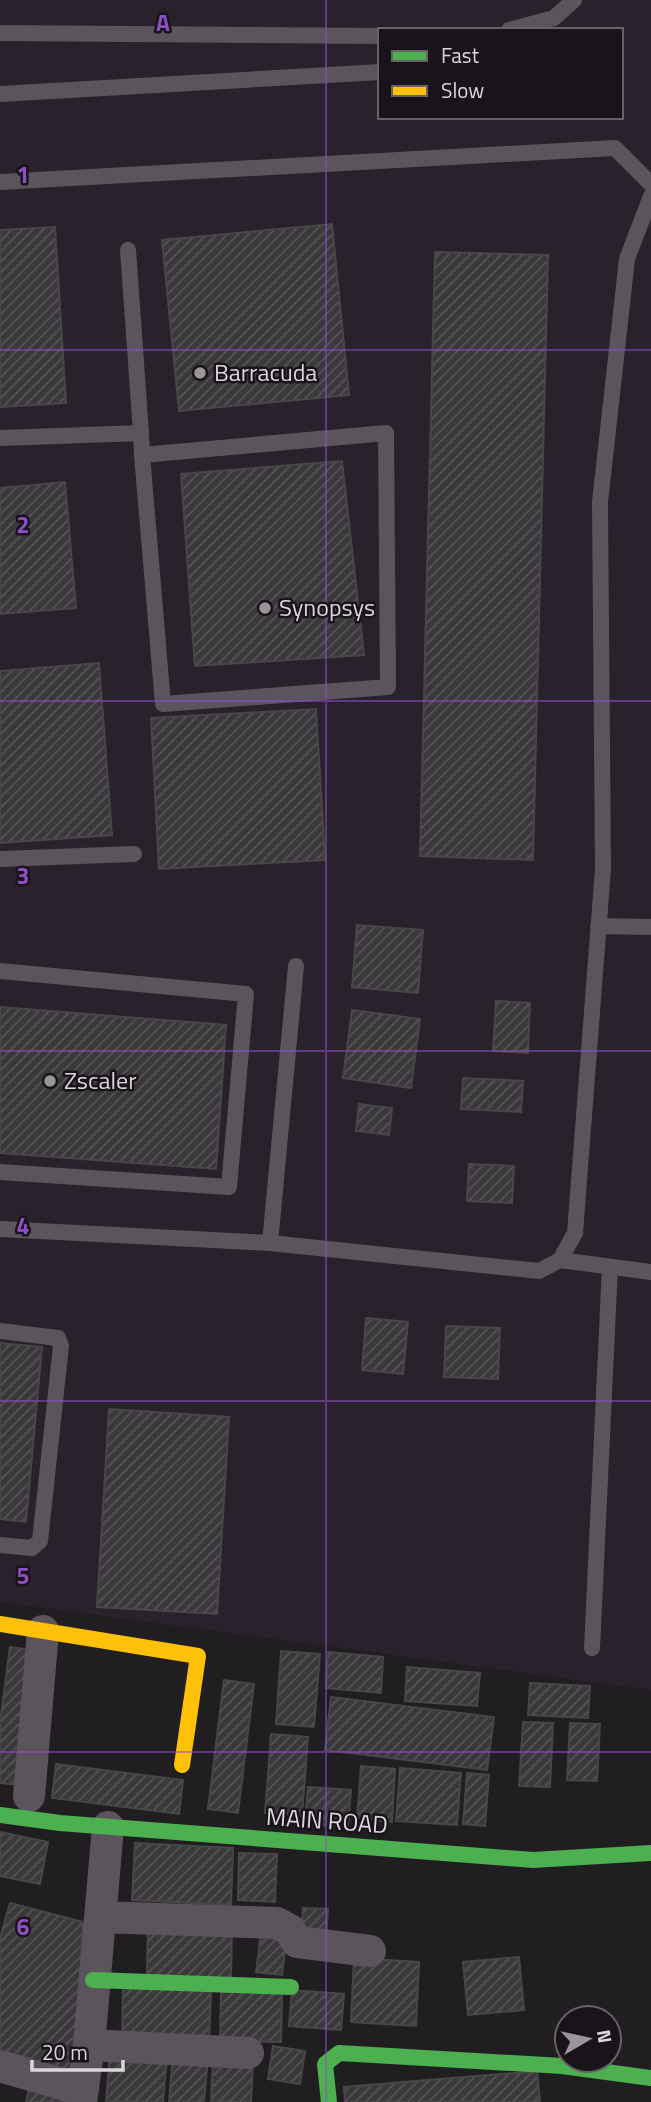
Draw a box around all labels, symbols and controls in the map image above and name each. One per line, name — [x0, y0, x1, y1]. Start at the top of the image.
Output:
text: A — [156, 5, 170, 40]
legend — [378, 28, 623, 119]
text: Fast — [441, 39, 480, 71]
text: Slow — [441, 74, 484, 106]
text: 1 — [17, 157, 29, 192]
place label: Barracuda — [214, 354, 317, 390]
marker: Barracuda — [192, 365, 208, 381]
text: 2 — [17, 507, 29, 542]
place label: Synopsys — [279, 589, 375, 625]
marker: Synopsys — [257, 600, 273, 616]
text: 3 — [17, 858, 29, 893]
place label: Zscaler — [64, 1062, 136, 1098]
marker: Zscaler — [42, 1073, 58, 1089]
text: 4 — [17, 1208, 29, 1243]
text: 5 — [17, 1558, 29, 1593]
street label: MAIN ROAD — [265, 1798, 389, 1842]
text: 6 — [17, 1909, 30, 1944]
north arrow — [553, 2004, 623, 2074]
text: N — [590, 2027, 621, 2045]
scale bar — [32, 2028, 122, 2072]
text: 20 m — [42, 2036, 88, 2068]

